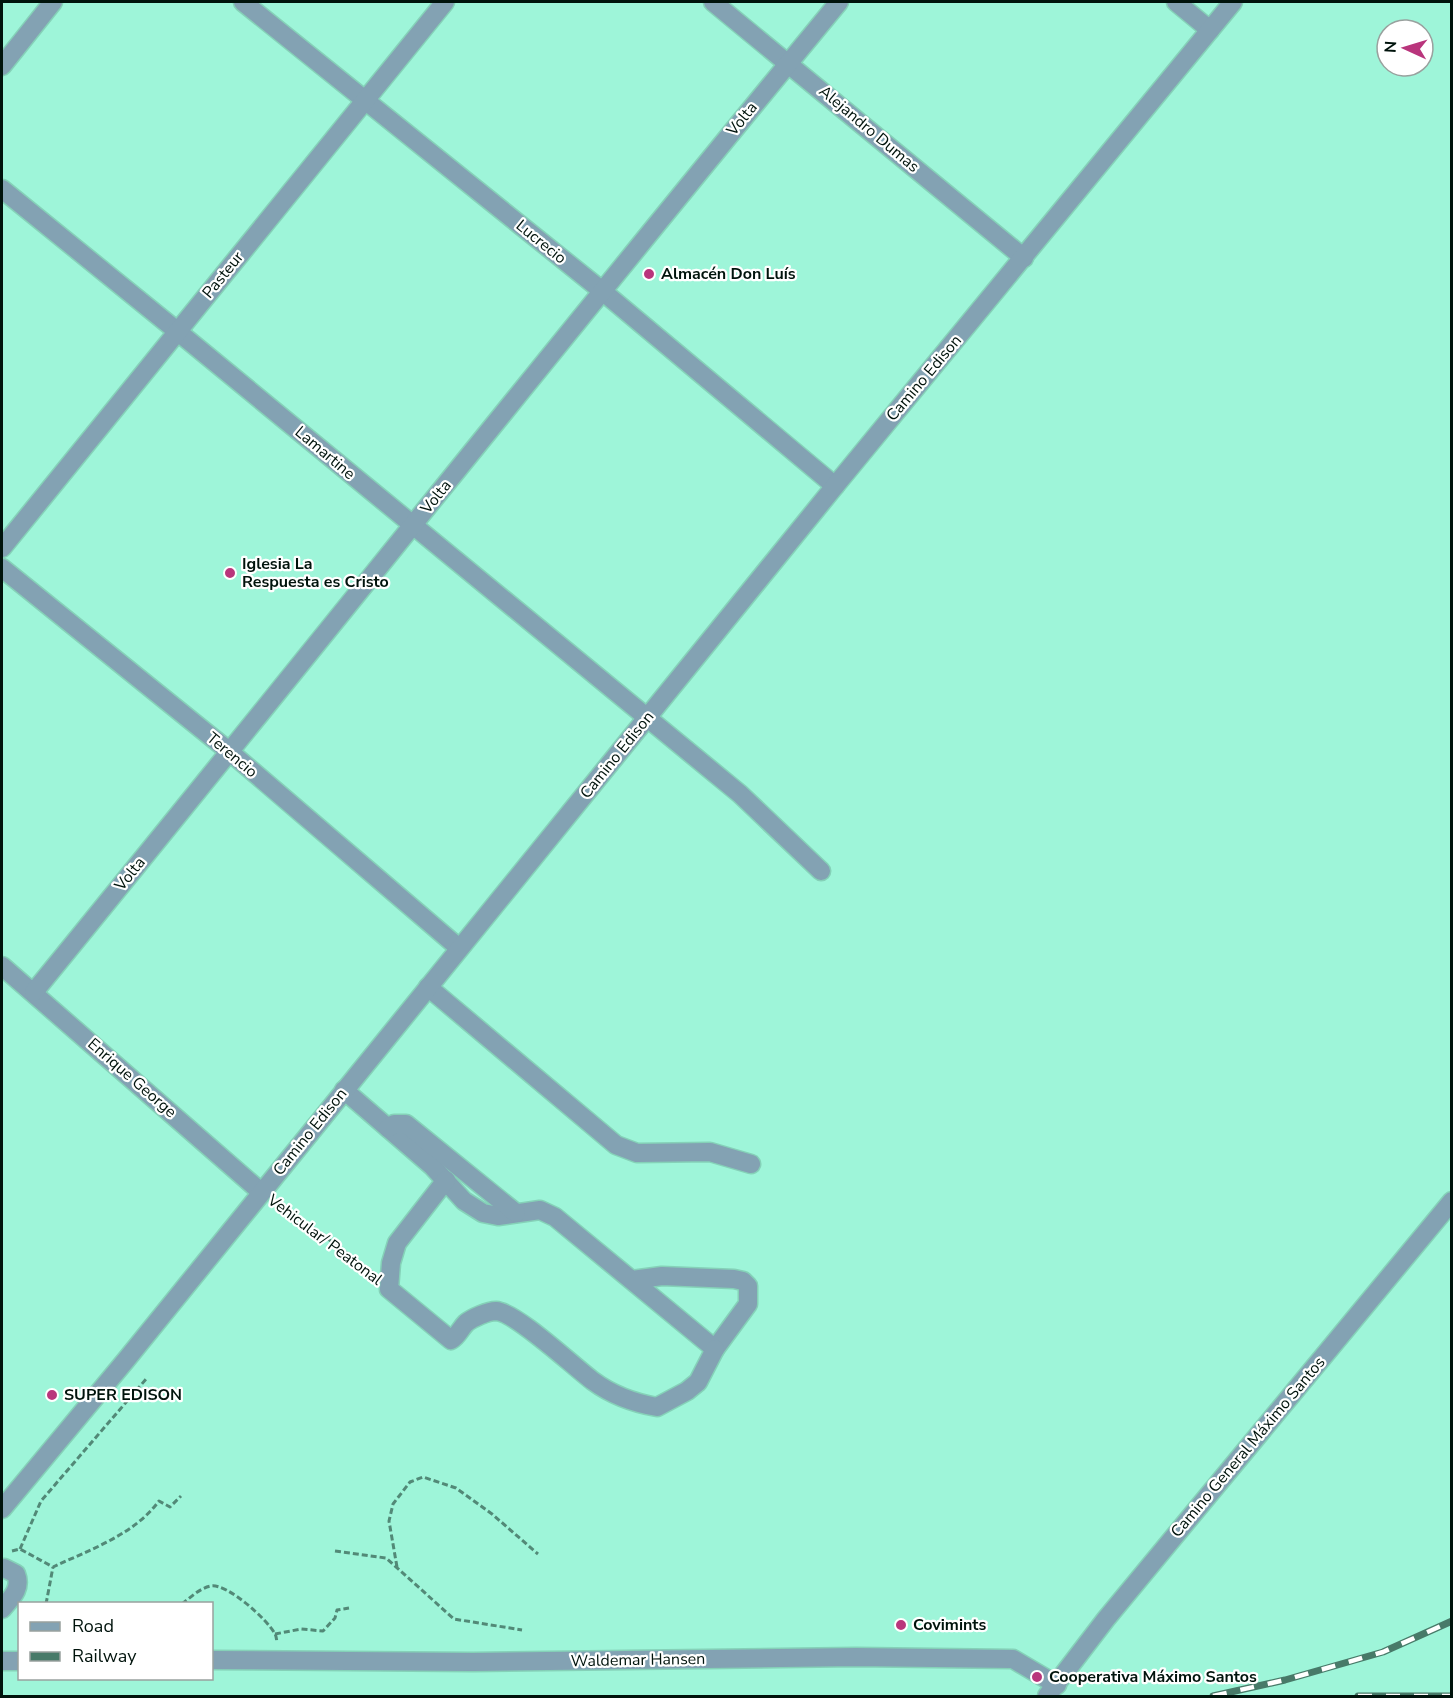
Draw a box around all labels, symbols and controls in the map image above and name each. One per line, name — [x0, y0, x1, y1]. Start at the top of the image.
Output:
north arrow — [1375, 18, 1435, 78]
text: N — [1380, 40, 1402, 54]
street label: Alejandro Dumas — [814, 80, 924, 178]
street label: Volta — [721, 97, 762, 141]
street label: Lucrecio — [511, 215, 571, 269]
street label: Pasteur — [197, 247, 249, 303]
place label: Almacén Don Luís — [661, 263, 796, 285]
marker: Almacén Don Luís — [642, 267, 656, 281]
street label: Camino Edison — [881, 330, 967, 426]
street label: Lamartine — [290, 421, 360, 485]
street label: Volta — [415, 475, 456, 519]
place label: Iglesia La Respuesta es Cristo — [242, 553, 389, 593]
marker: Iglesia La Respuesta es Cristo — [223, 566, 237, 580]
street label: Camino Edison — [575, 707, 659, 803]
street label: Terencio — [202, 727, 262, 783]
street label: Volta — [109, 852, 150, 896]
street label: Enrique George — [83, 1033, 181, 1123]
street label: Camino Edison — [268, 1084, 352, 1180]
street label: Vehicular/ Peatonal — [262, 1189, 387, 1291]
street label: Camino General Máximo Santos — [1166, 1352, 1330, 1542]
place label: SUPER EDISON — [64, 1384, 182, 1406]
marker: SUPER EDISON — [45, 1388, 59, 1402]
legend — [18, 1602, 213, 1680]
text: Road — [72, 1614, 114, 1638]
place label: Covimints — [913, 1614, 986, 1636]
marker: Covimints — [894, 1618, 908, 1632]
text: Railway — [72, 1644, 137, 1668]
street label: Waldemar Hansen — [570, 1648, 706, 1672]
place label: Cooperativa Máximo Santos — [1049, 1666, 1257, 1688]
marker: Cooperativa Máximo Santos — [1030, 1670, 1044, 1684]

